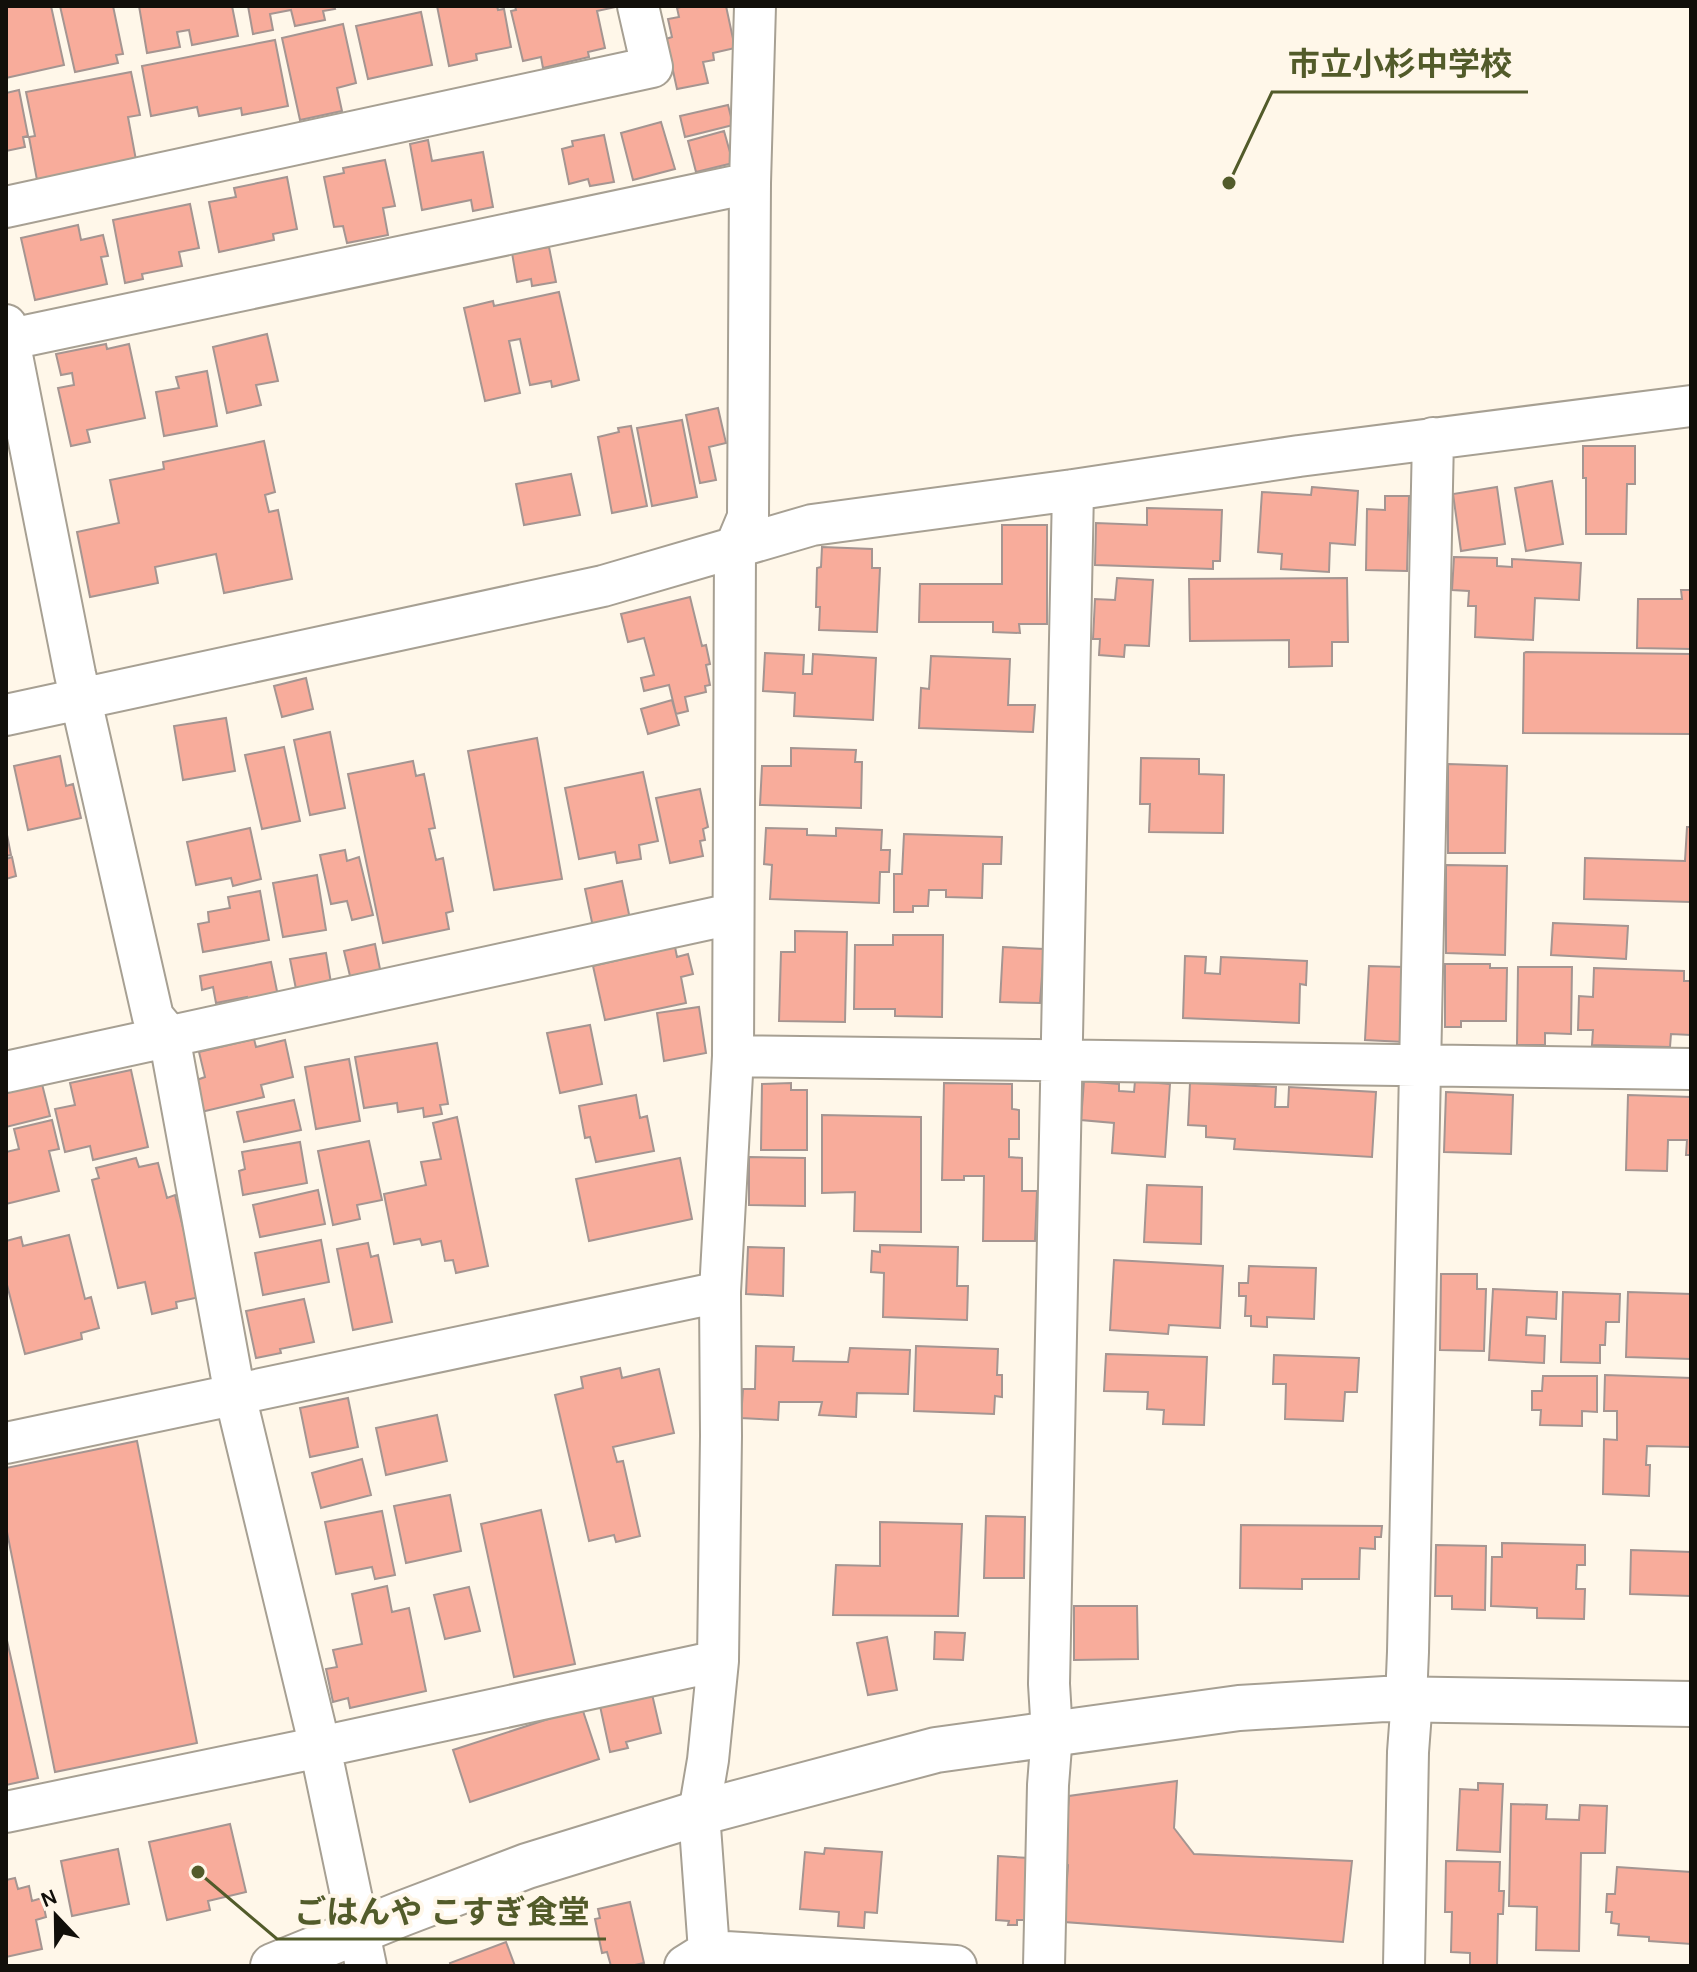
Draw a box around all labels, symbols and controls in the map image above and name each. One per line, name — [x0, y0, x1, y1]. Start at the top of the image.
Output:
callout: 市立小杉中学校 — [1272, 36, 1528, 92]
text: 市立小杉中学校 — [1288, 46, 1512, 83]
north arrow — [16, 1876, 96, 1956]
text: N — [37, 1883, 61, 1913]
callout: ごはんや こすぎ食堂 — [277, 1883, 606, 1939]
text: ごはんや こすぎ食堂 — [294, 1894, 590, 1931]

